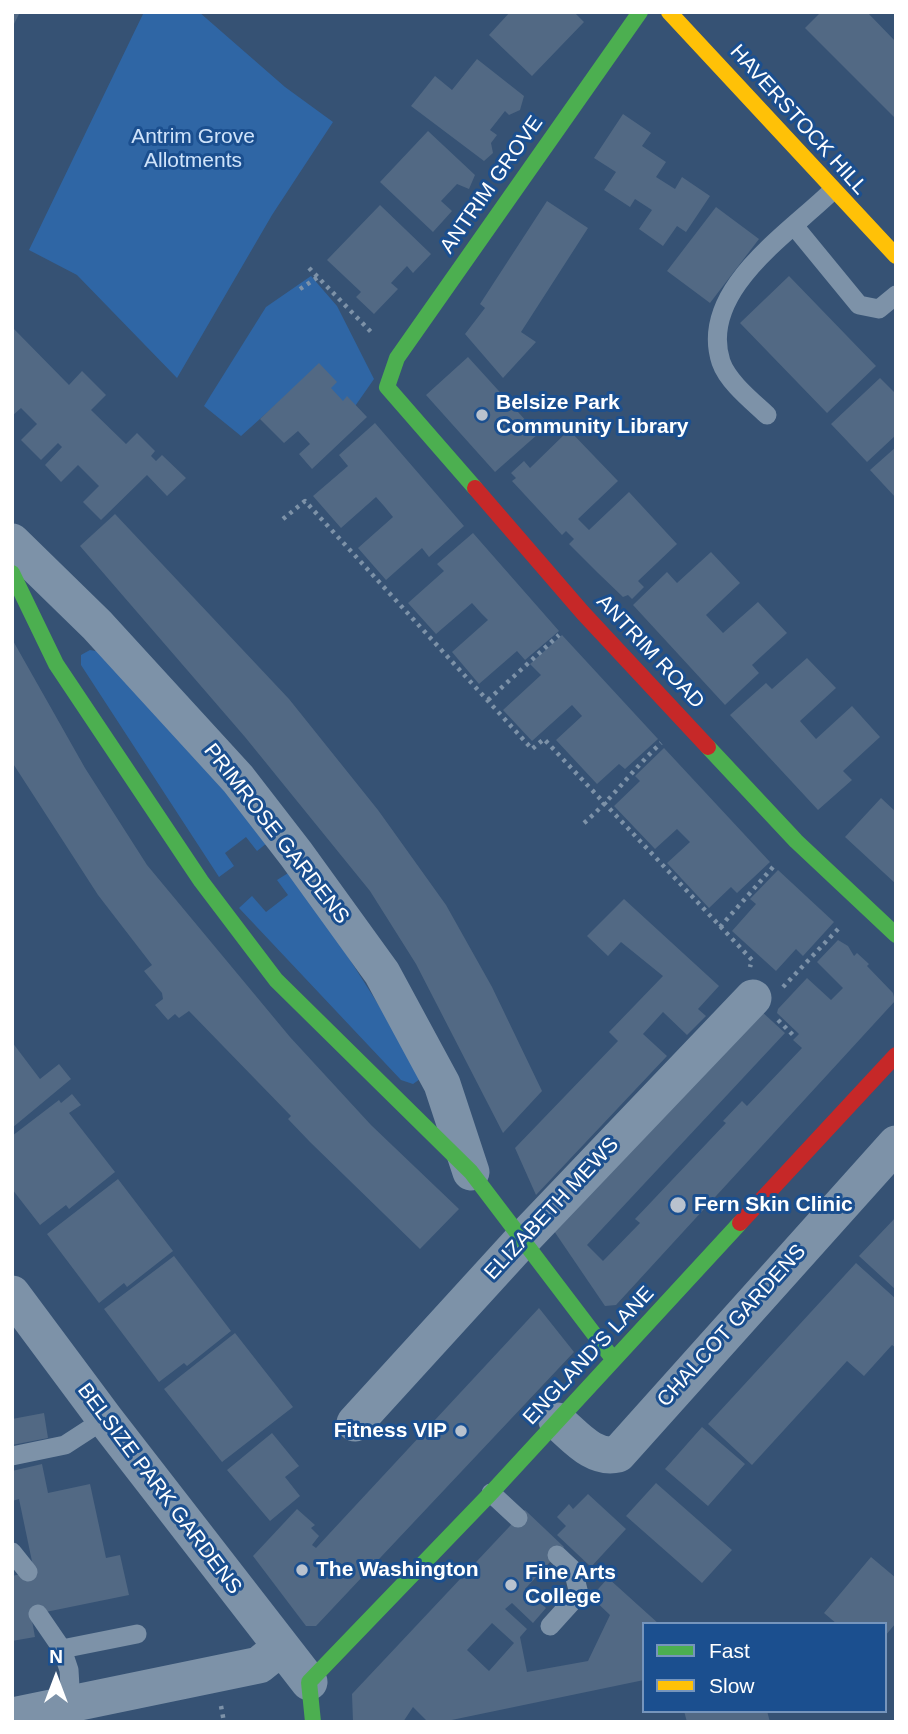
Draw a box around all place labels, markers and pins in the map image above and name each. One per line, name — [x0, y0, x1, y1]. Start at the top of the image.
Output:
place label: Belsize Park Community Library — [496, 390, 689, 440]
marker: Belsize Park Community Library — [474, 407, 490, 423]
place label: Fern Skin Clinic — [694, 1192, 853, 1218]
marker: Fern Skin Clinic — [668, 1195, 688, 1215]
place label: Fitness VIP — [334, 1418, 447, 1444]
marker: Fitness VIP — [453, 1423, 469, 1439]
place label: The Washington — [316, 1557, 479, 1583]
place label: Fine Arts College — [525, 1560, 616, 1610]
marker: The Washington — [294, 1562, 310, 1578]
marker: Fine Arts College — [503, 1577, 519, 1593]

